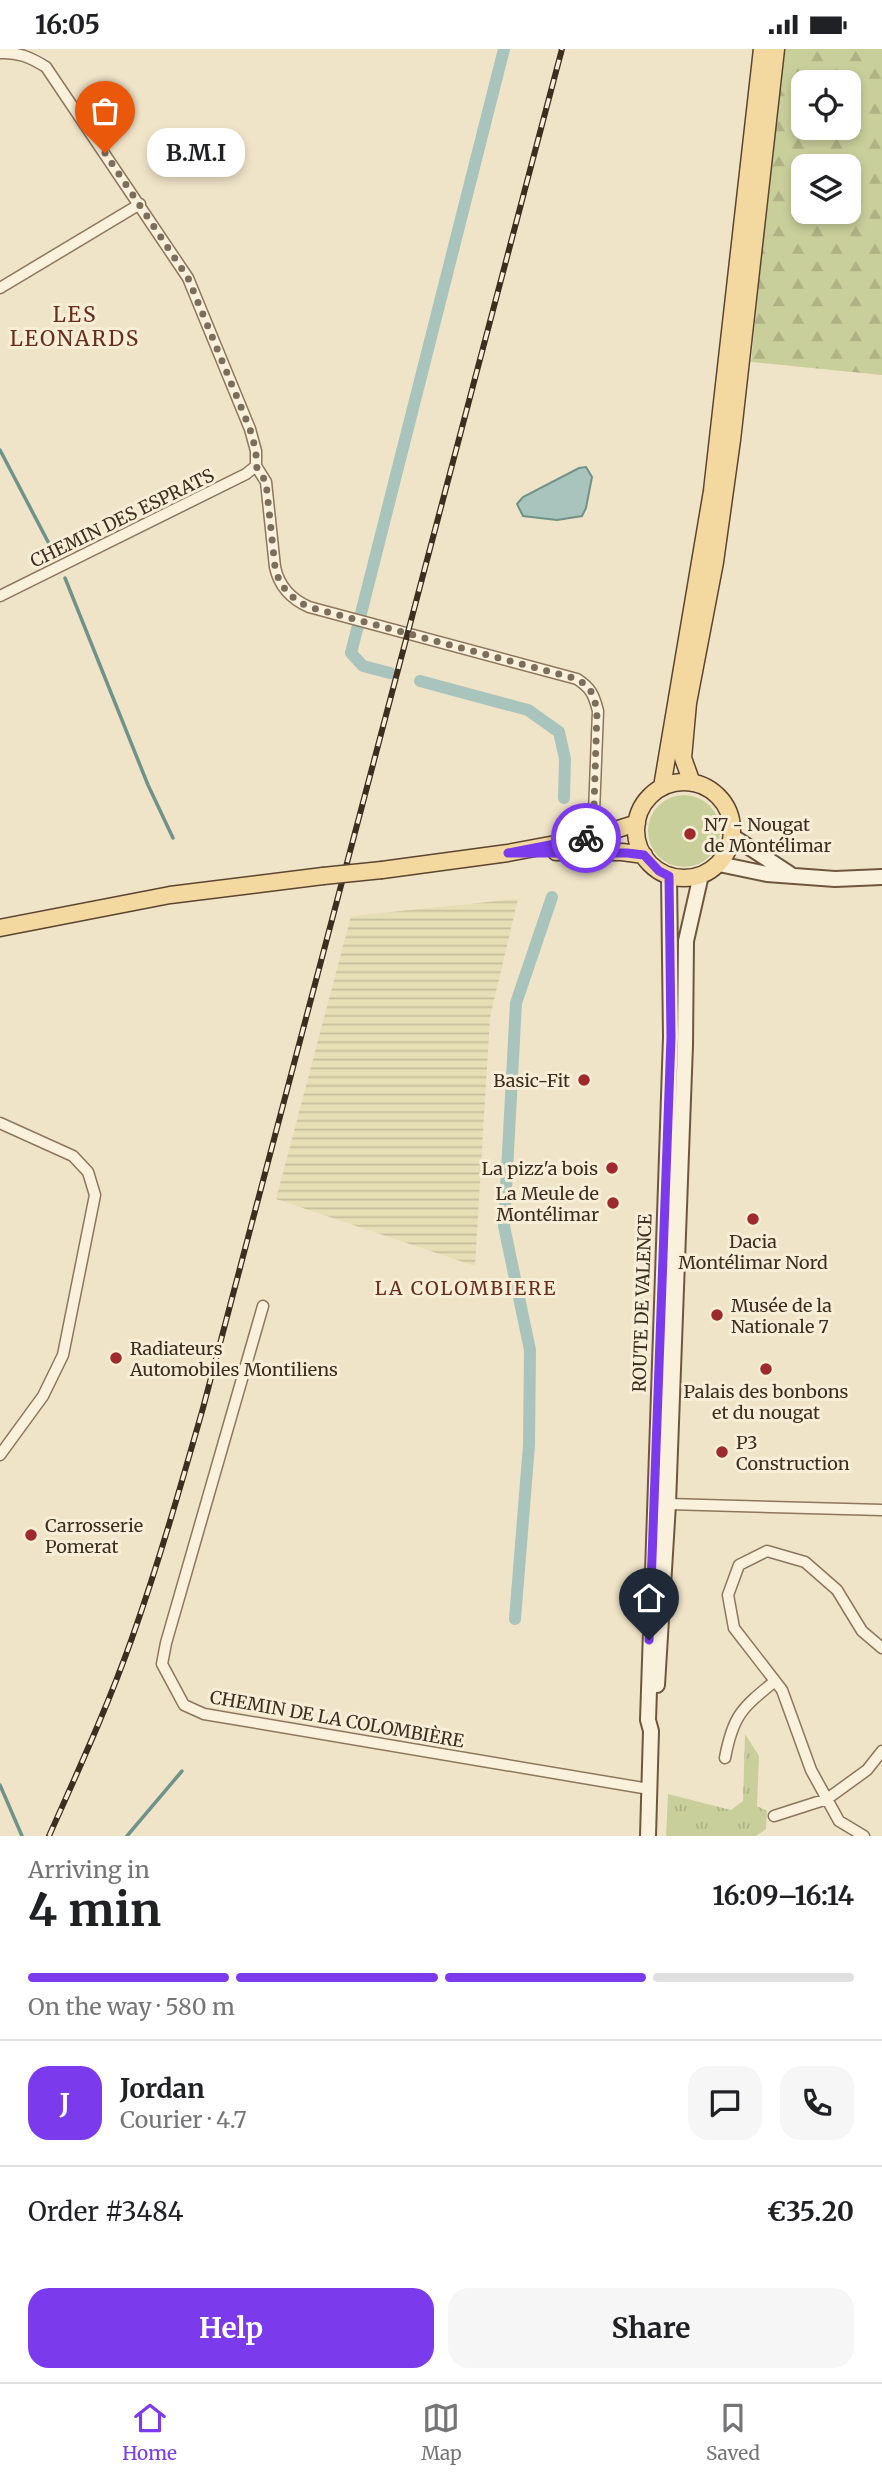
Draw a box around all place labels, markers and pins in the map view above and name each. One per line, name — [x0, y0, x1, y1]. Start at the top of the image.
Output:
pin — [75, 81, 135, 153]
callout: B.M.I — [147, 129, 245, 177]
place label: N7 - Nougat de Montélimar — [704, 813, 832, 857]
marker: N7 - Nougat de Montélimar — [682, 826, 698, 842]
place label: Basic-Fit — [493, 1069, 570, 1092]
marker: Basic-Fit — [576, 1072, 592, 1088]
place label: La pizz'a bois — [482, 1157, 598, 1180]
marker: La pizz'a bois — [604, 1160, 620, 1176]
place label: La Meule de Montélimar — [495, 1182, 599, 1226]
marker: La Meule de Montélimar — [605, 1195, 621, 1211]
marker: Dacia Montélimar Nord — [745, 1211, 761, 1227]
place label: Dacia Montélimar Nord — [678, 1230, 828, 1274]
place label: Musée de la Nationale 7 — [731, 1294, 832, 1338]
marker: Musée de la Nationale 7 — [709, 1307, 725, 1323]
place label: Radiateurs Automobiles Montiliens — [129, 1337, 338, 1381]
marker: Radiateurs Automobiles Montiliens — [108, 1350, 124, 1366]
marker: Palais des bonbons et du nougat — [758, 1361, 774, 1377]
place label: Palais des bonbons et du nougat — [684, 1380, 849, 1424]
place label: P3 Construction — [736, 1431, 850, 1475]
marker: P3 Construction — [714, 1444, 730, 1460]
place label: Carrosserie Pomerat — [45, 1514, 143, 1558]
marker: Carrosserie Pomerat — [23, 1527, 39, 1543]
pin — [619, 1568, 679, 1640]

